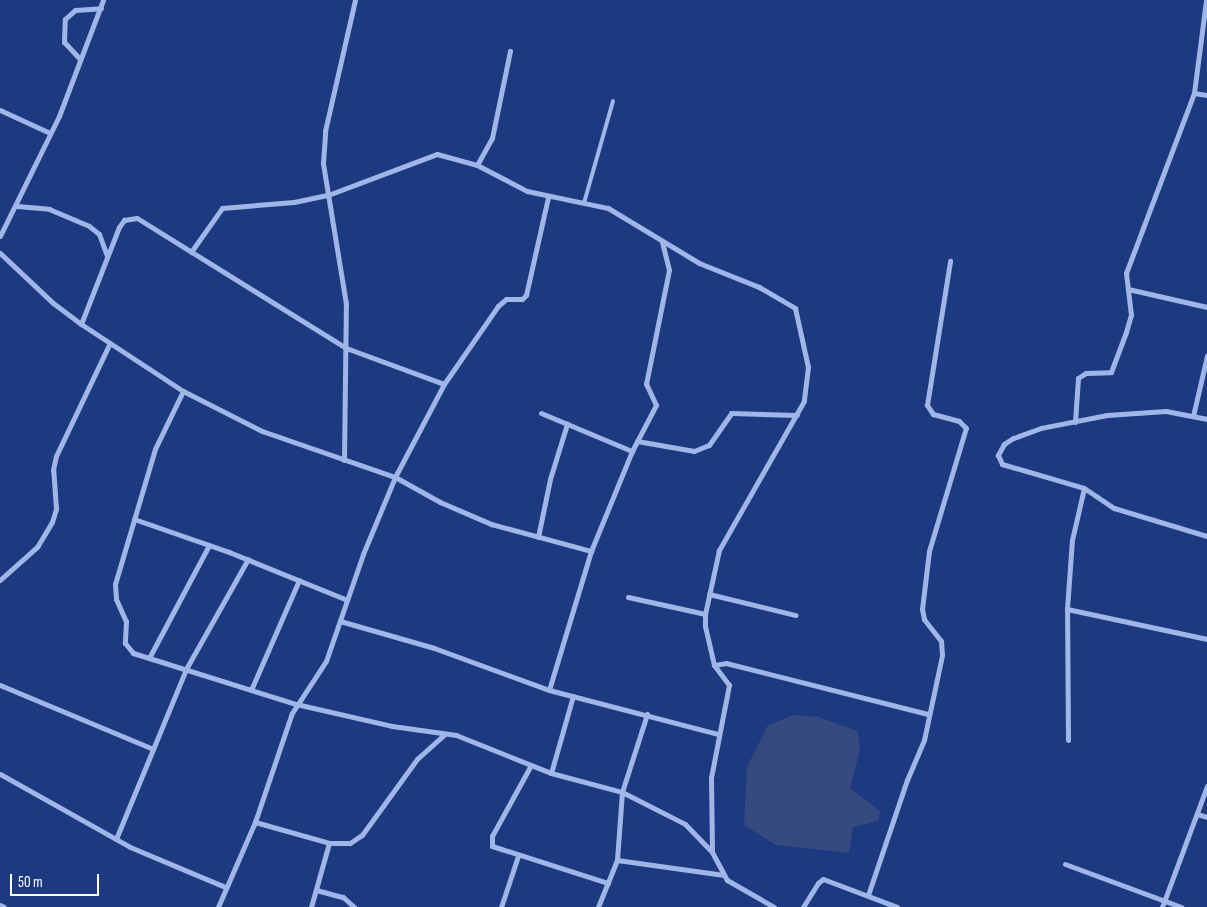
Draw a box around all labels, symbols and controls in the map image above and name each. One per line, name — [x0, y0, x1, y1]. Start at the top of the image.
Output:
scale bar — [12, 864, 101, 896]
text: 50 m — [18, 873, 43, 892]

